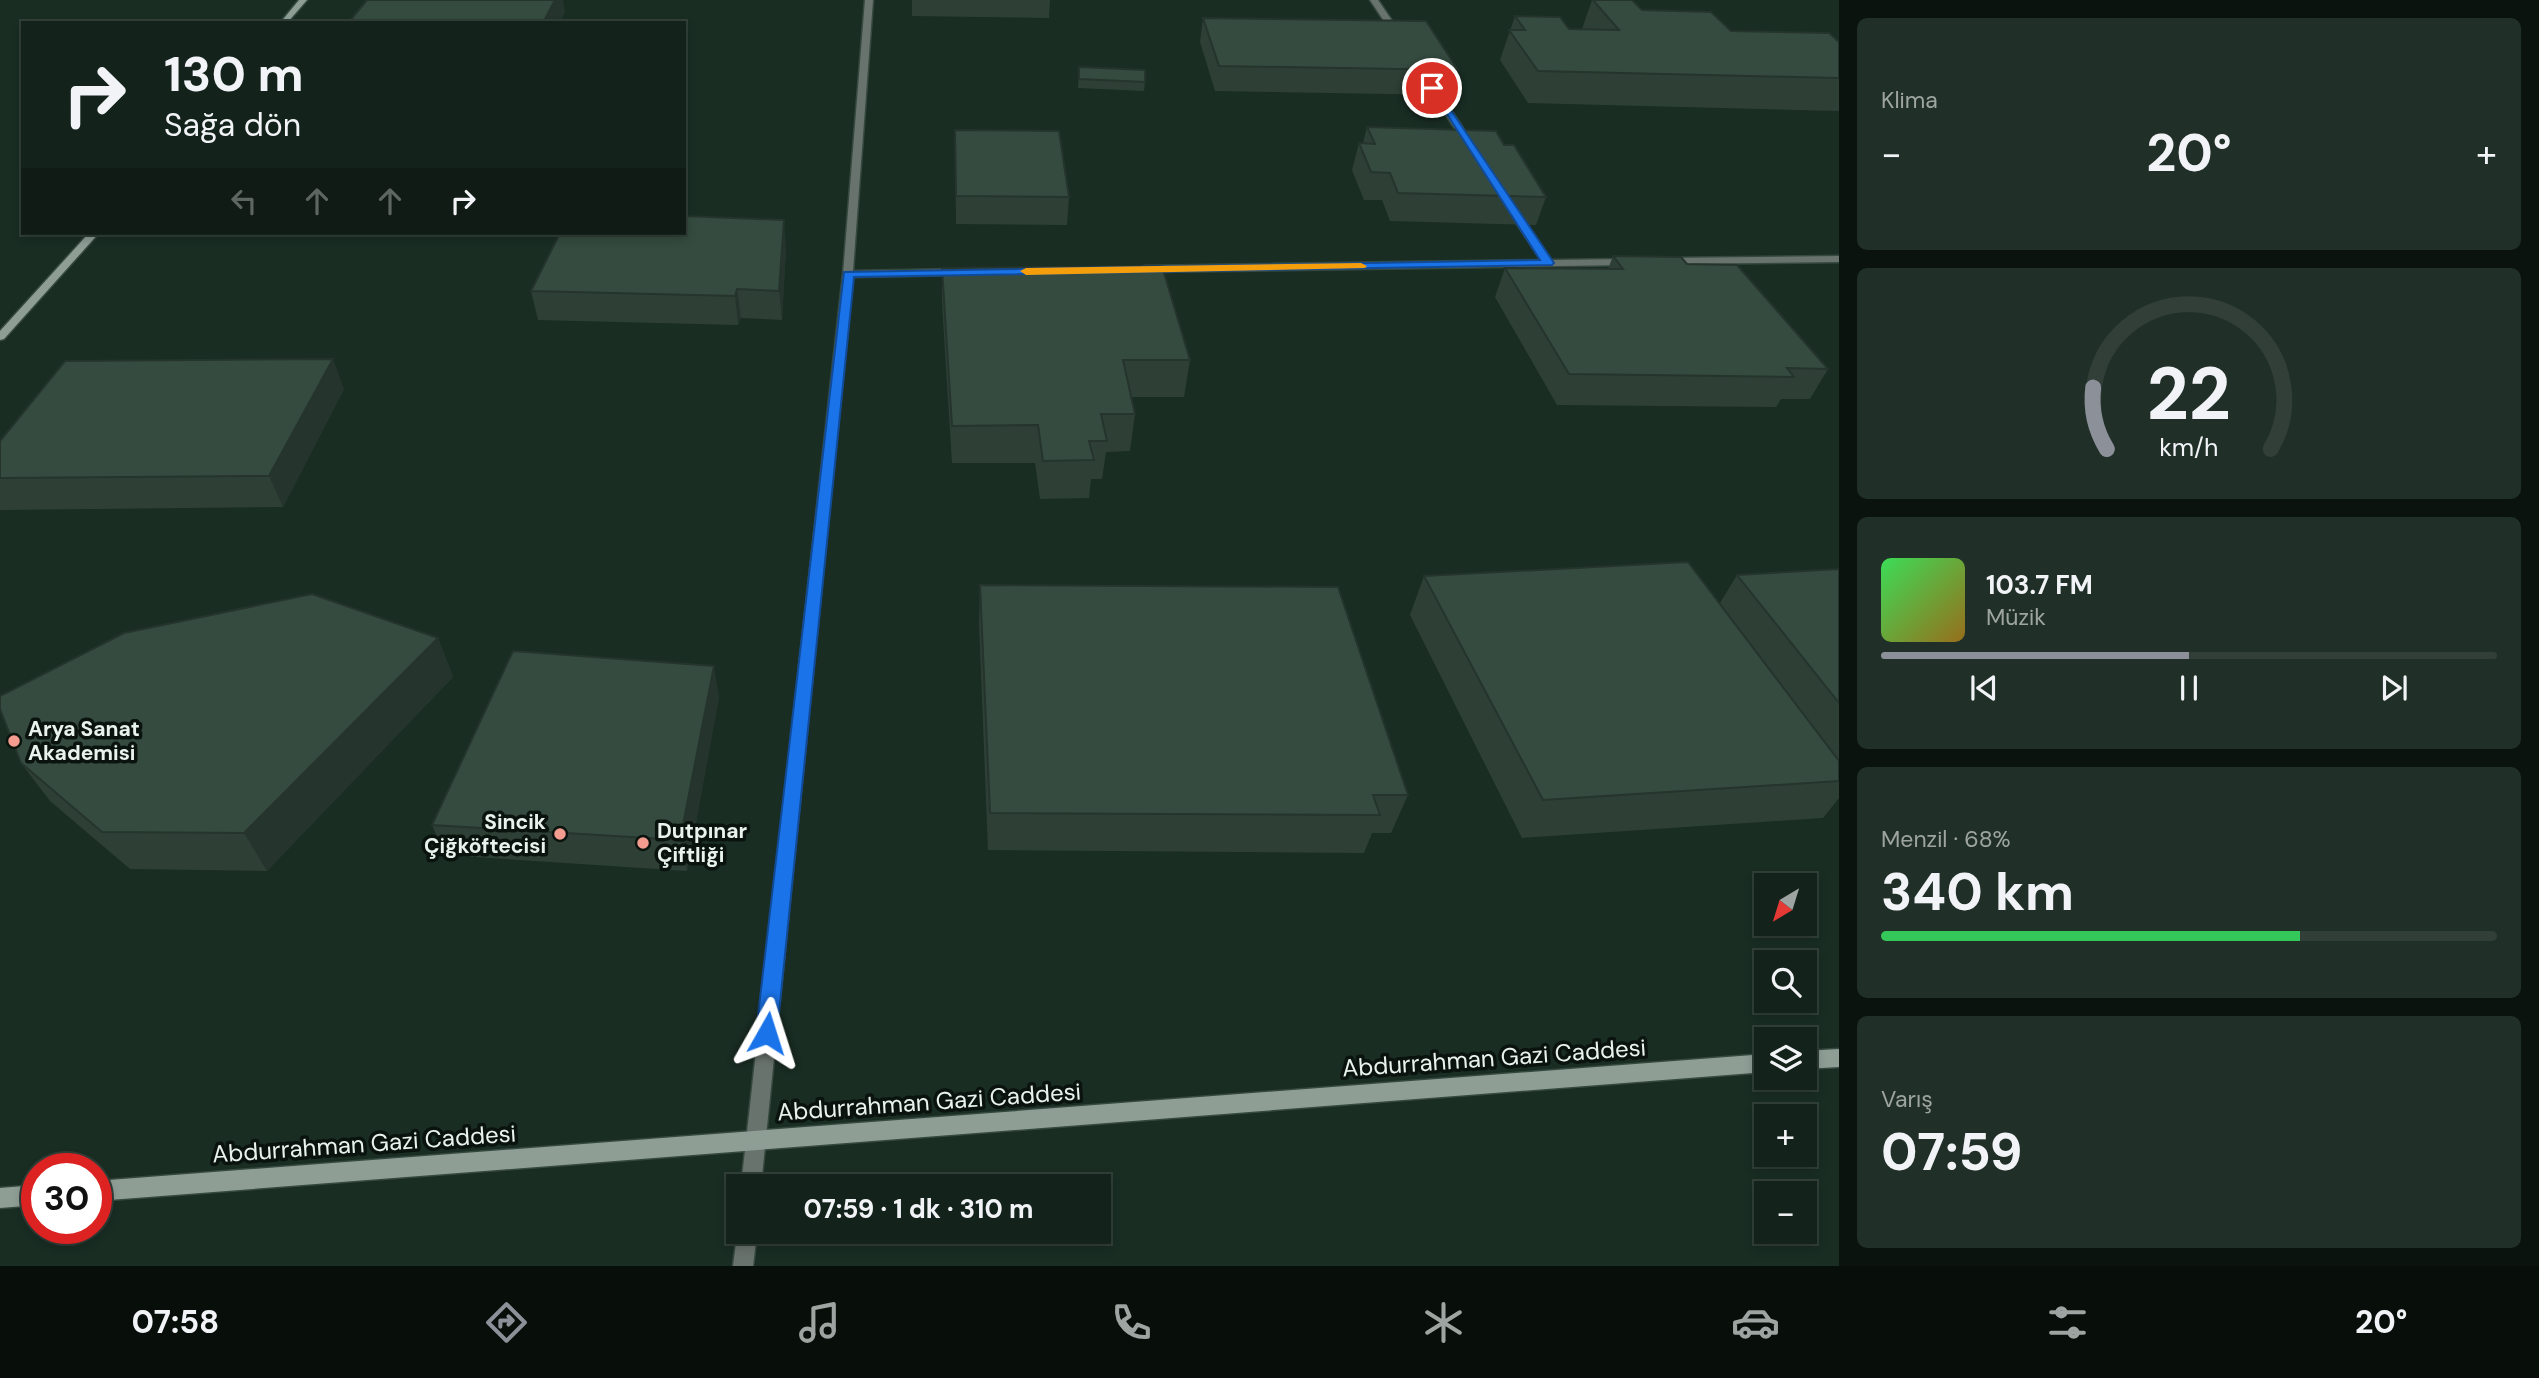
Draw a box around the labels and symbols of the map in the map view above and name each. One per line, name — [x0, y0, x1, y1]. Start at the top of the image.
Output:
pin — [1402, 58, 1462, 118]
place label: Arya Sanat Akademisi — [28, 715, 140, 767]
marker: Arya Sanat Akademisi — [6, 733, 22, 749]
place label: Sincik Çiğköftecisi — [424, 808, 546, 860]
place label: Dutpınar Çiftliği — [657, 817, 748, 869]
marker: Sincik Çiğköftecisi — [552, 826, 568, 842]
marker: Dutpınar Çiftliği — [635, 835, 651, 851]
north arrow — [1754, 873, 1816, 936]
position arrow — [730, 996, 804, 1070]
street label: Abdurrahman Gazi Caddesi — [1341, 1031, 1647, 1084]
street label: Abdurrahman Gazi Caddesi — [776, 1075, 1082, 1128]
street label: Abdurrahman Gazi Caddesi — [211, 1117, 517, 1170]
speed limit sign: 30 — [21, 1153, 112, 1244]

